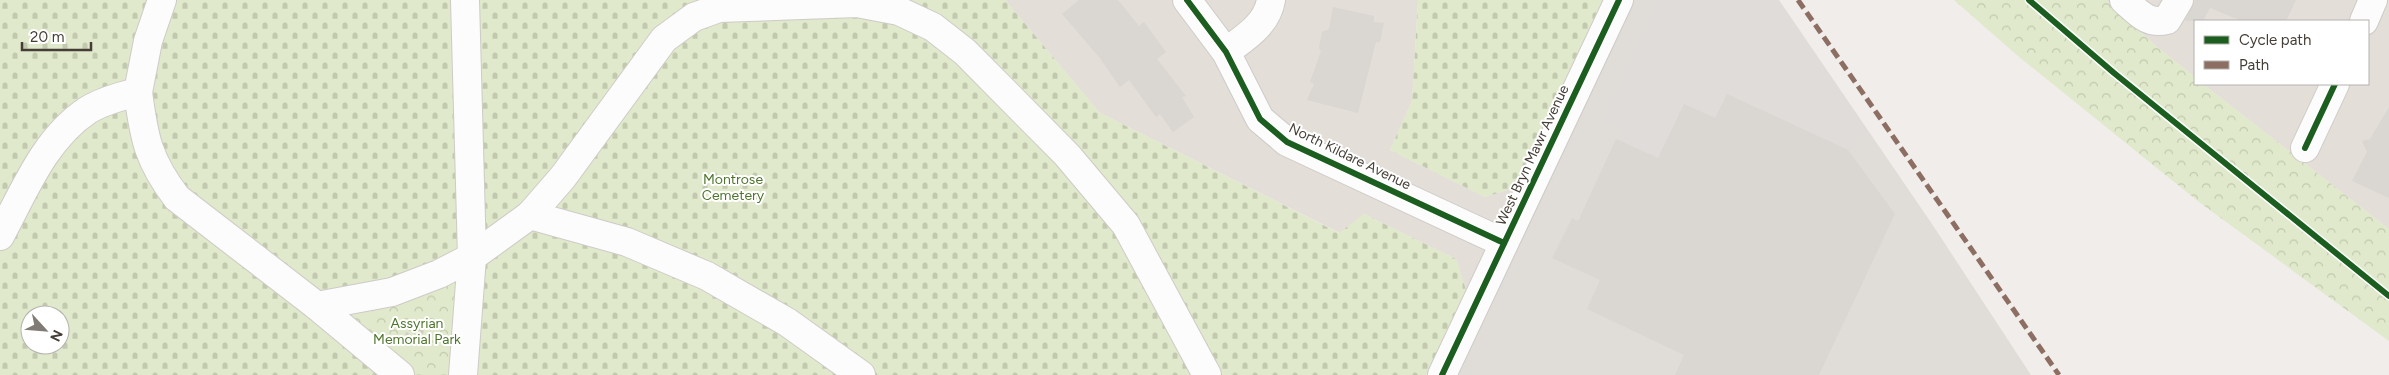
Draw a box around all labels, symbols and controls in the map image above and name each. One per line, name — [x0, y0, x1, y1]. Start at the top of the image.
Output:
scale bar — [22, 20, 91, 52]
legend — [2194, 20, 2369, 85]
text: 20 m — [30, 28, 64, 46]
text: Cycle path — [2239, 31, 2311, 49]
text: Path — [2239, 56, 2269, 74]
street label: West Bryn Mawr Avenue — [1492, 82, 1573, 228]
street label: North Kildare Avenue — [1286, 120, 1414, 194]
park label: Montrose Cemetery — [702, 171, 765, 204]
north arrow — [20, 305, 70, 355]
park label: Assyrian Memorial Park — [373, 315, 461, 348]
text: N — [46, 327, 66, 344]

